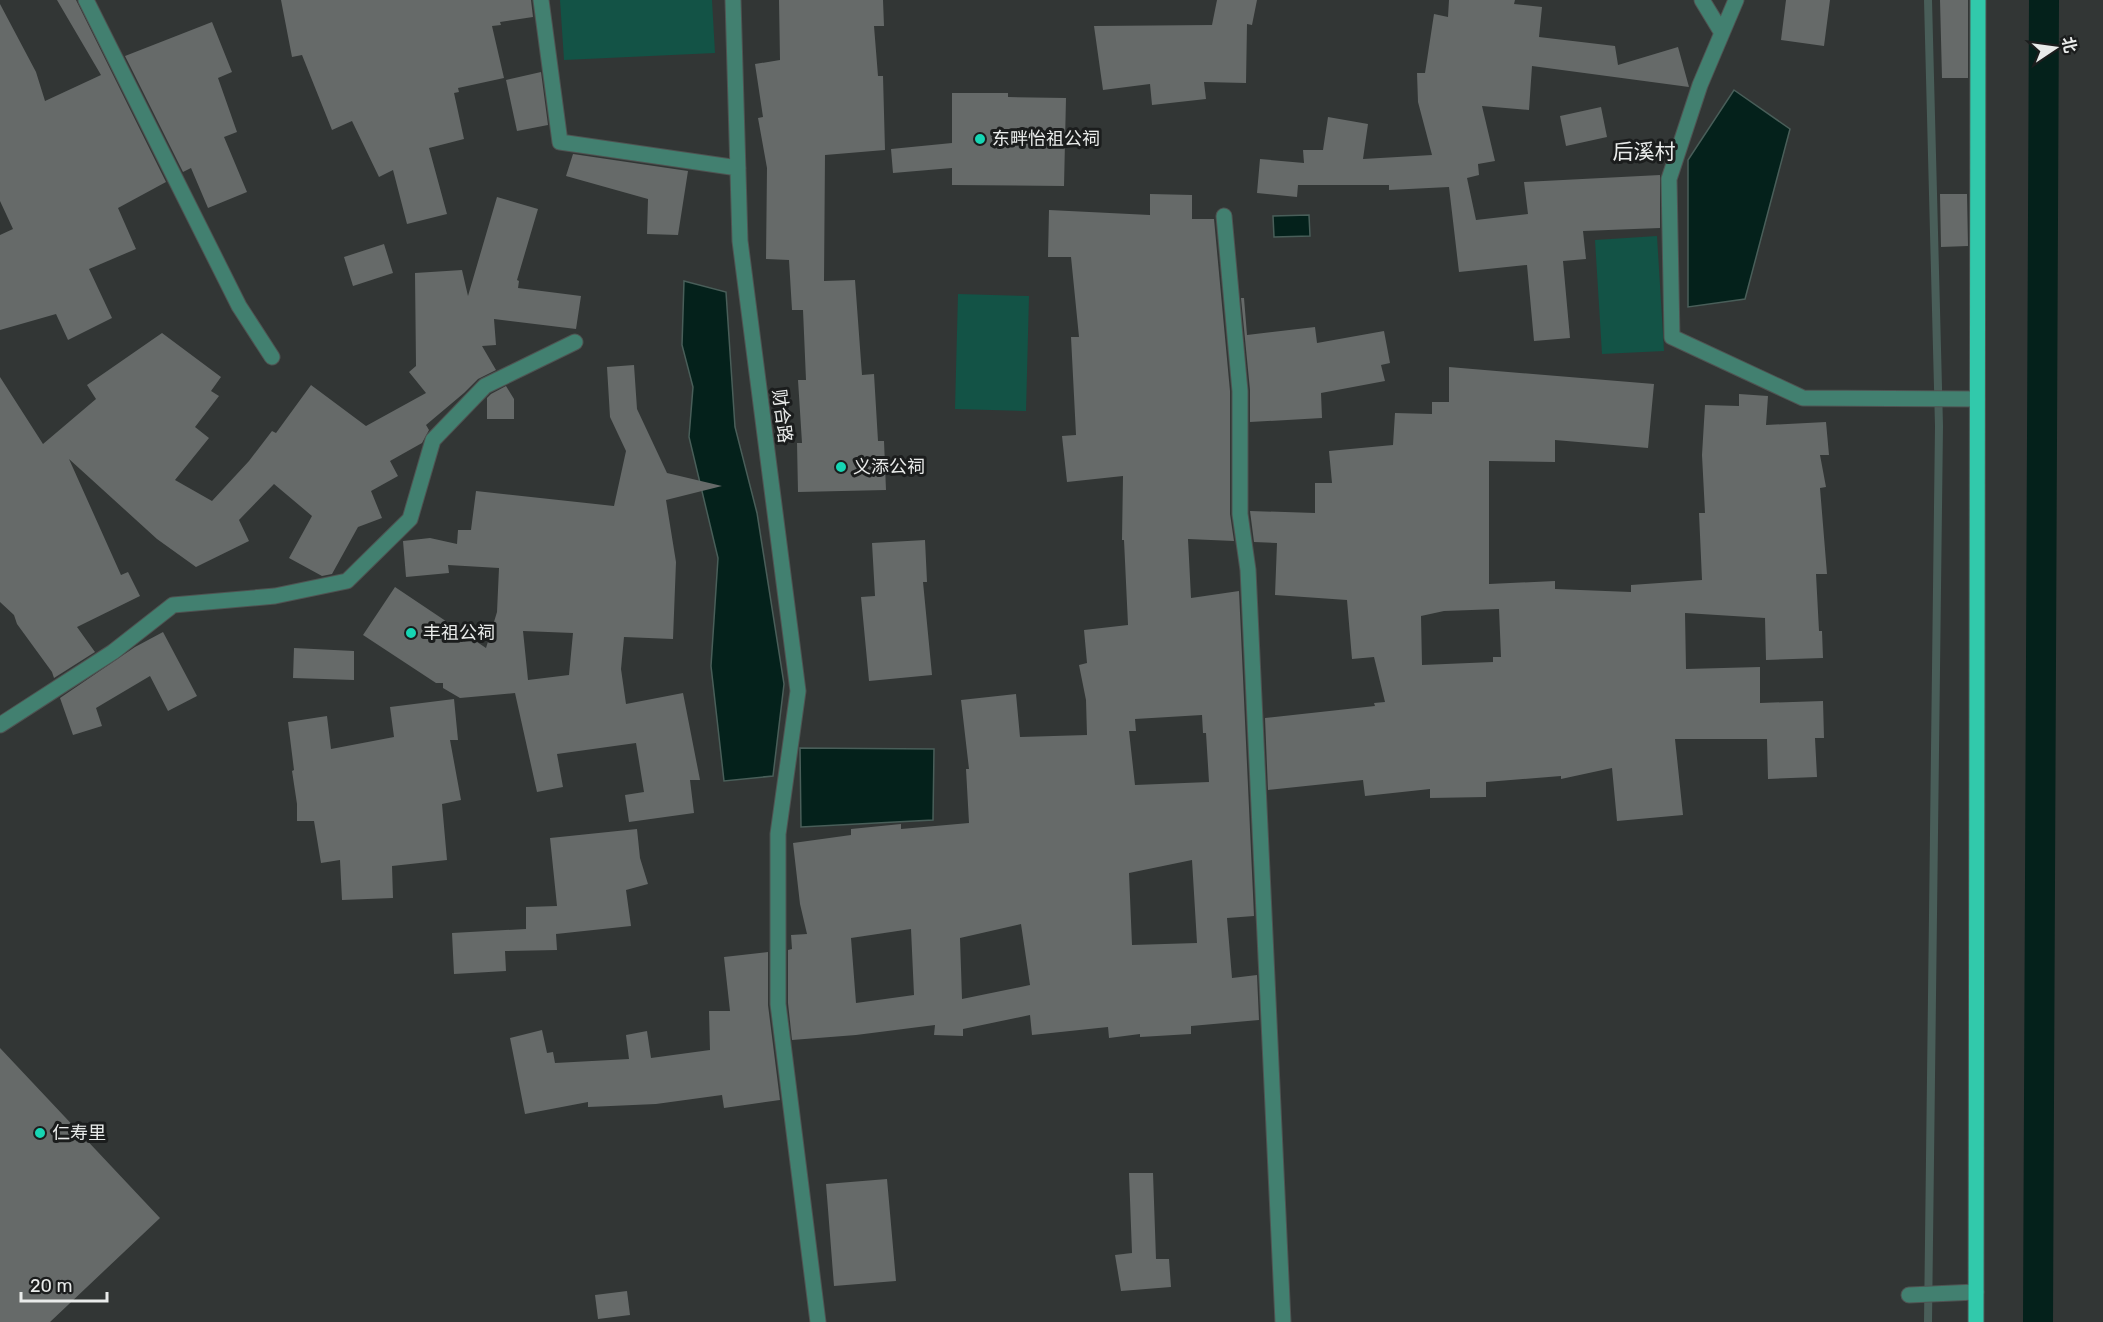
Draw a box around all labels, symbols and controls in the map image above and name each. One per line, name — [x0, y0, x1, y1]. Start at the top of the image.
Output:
north arrow — [2025, 18, 2085, 78]
text: 北 — [2058, 35, 2080, 55]
place label: 东畔怡祖公祠 — [992, 128, 1100, 150]
marker: 东畔怡祖公祠 — [973, 132, 987, 146]
district label: 后溪村 — [1613, 139, 1676, 164]
street label: 财合路 — [768, 388, 796, 444]
place label: 义添公祠 — [853, 456, 925, 478]
marker: 义添公祠 — [834, 460, 848, 474]
place label: 丰祖公祠 — [423, 622, 495, 644]
marker: 丰祖公祠 — [404, 626, 418, 640]
place label: 仁寿里 — [52, 1122, 106, 1144]
marker: 仁寿里 — [33, 1126, 47, 1140]
scale bar — [21, 1265, 106, 1303]
text: 20 m — [30, 1275, 72, 1297]

